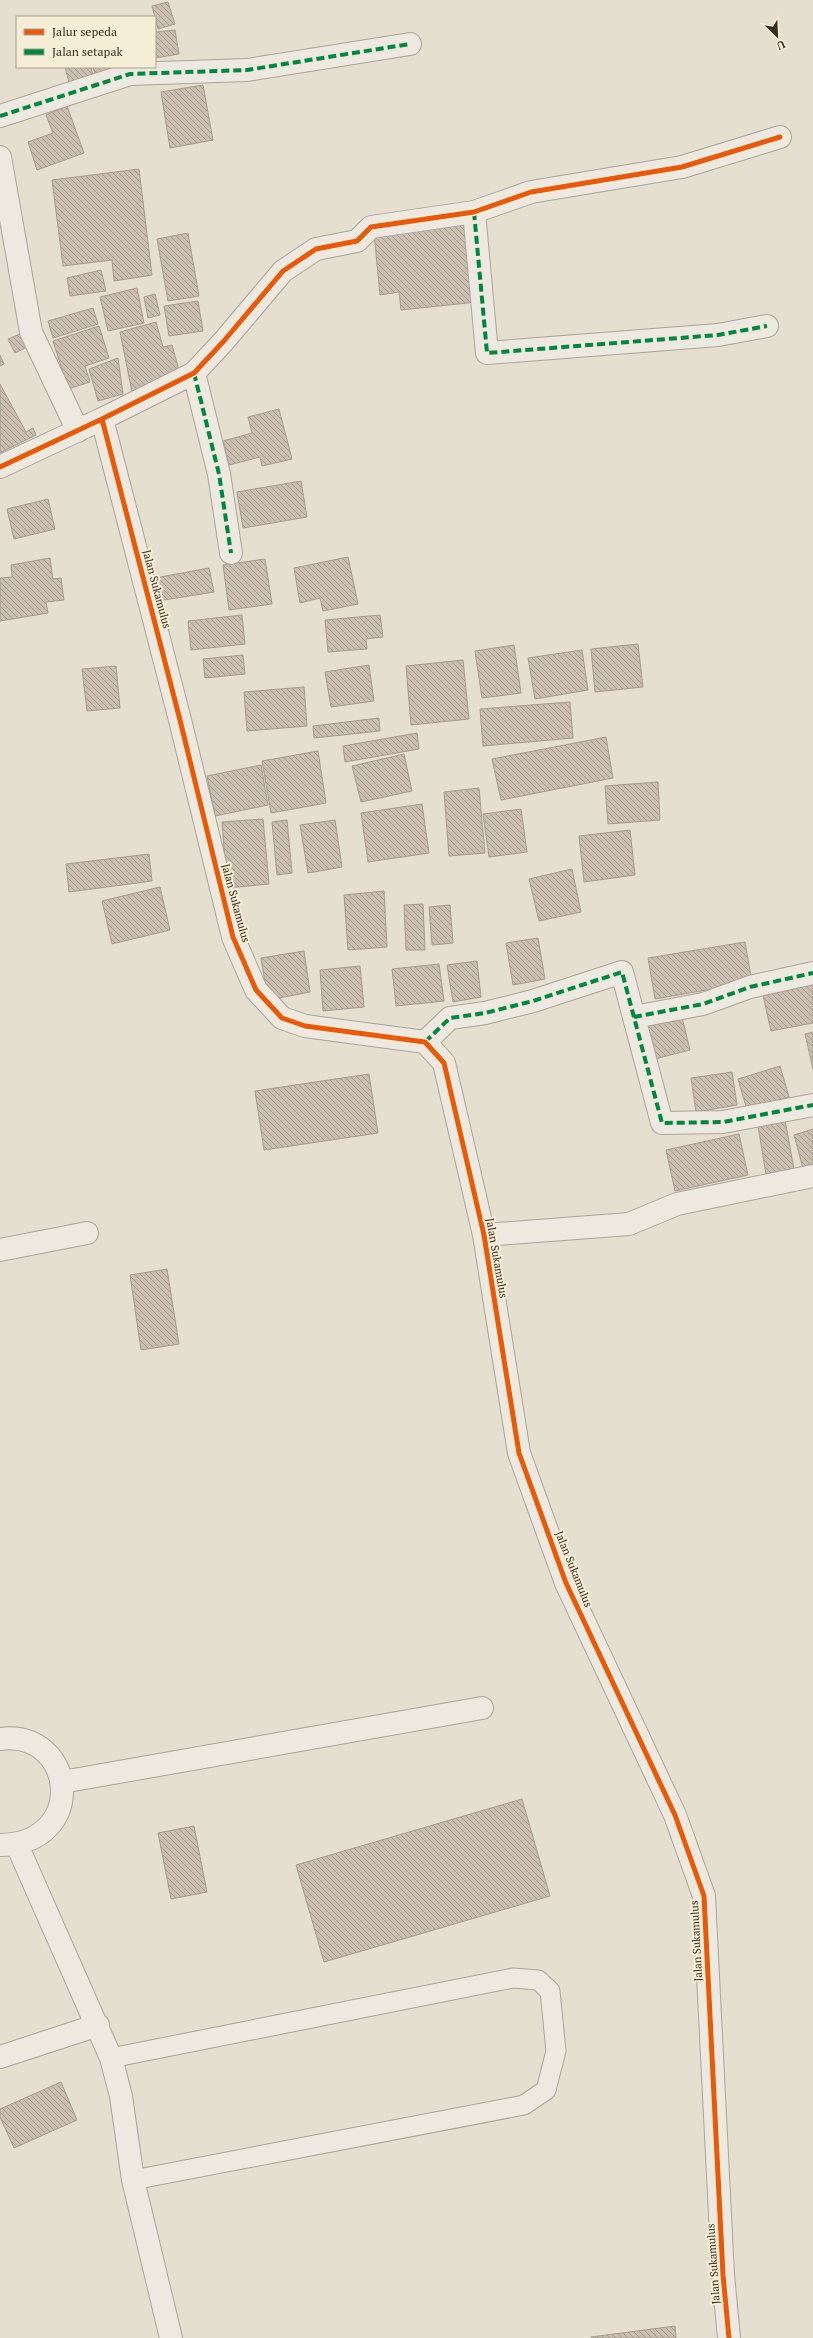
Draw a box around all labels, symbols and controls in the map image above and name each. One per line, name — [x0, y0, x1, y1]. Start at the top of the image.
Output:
legend — [16, 16, 156, 68]
north arrow — [757, 16, 797, 56]
text: Jalur sepeda — [52, 24, 117, 39]
text: U — [775, 37, 788, 53]
text: Jalan setapak — [52, 44, 123, 59]
street label: Jalan Sukamulus — [140, 548, 174, 630]
street label: Jalan Sukamulus — [219, 862, 253, 944]
street label: Jalan Sukamulus — [483, 1217, 511, 1299]
street label: Jalan Sukamulus — [552, 1529, 596, 1609]
street label: Jalan Sukamulus — [687, 1900, 705, 1982]
street label: Jalan Sukamulus — [703, 2223, 723, 2305]

